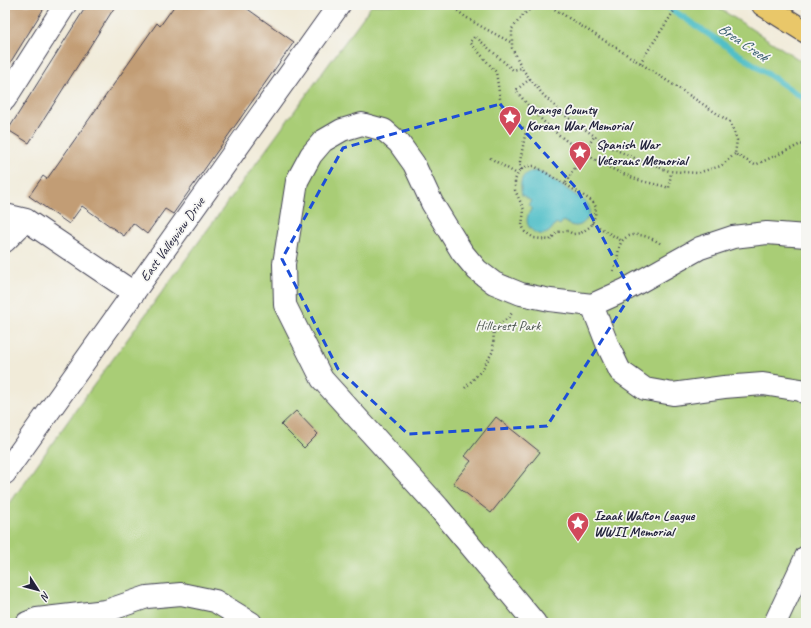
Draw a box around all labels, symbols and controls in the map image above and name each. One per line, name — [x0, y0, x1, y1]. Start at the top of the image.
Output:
water label: Brea Creek — [714, 19, 774, 68]
place label: Orange County Korean War Memorial — [526, 101, 634, 134]
place icon: Orange County Korean War Memorial — [497, 104, 523, 137]
place label: Spanish War Veterans Memorial — [596, 136, 691, 169]
place icon: Spanish War Veterans Memorial — [567, 139, 593, 172]
street label: East Valleyview Drive — [136, 193, 209, 285]
park label: Hillcrest Park — [476, 317, 541, 334]
place label: Izaak Walton League WWII Memorial — [594, 507, 696, 540]
place icon: Izaak Walton League WWII Memorial — [565, 510, 591, 543]
north arrow — [18, 570, 58, 610]
text: N — [37, 589, 54, 605]

